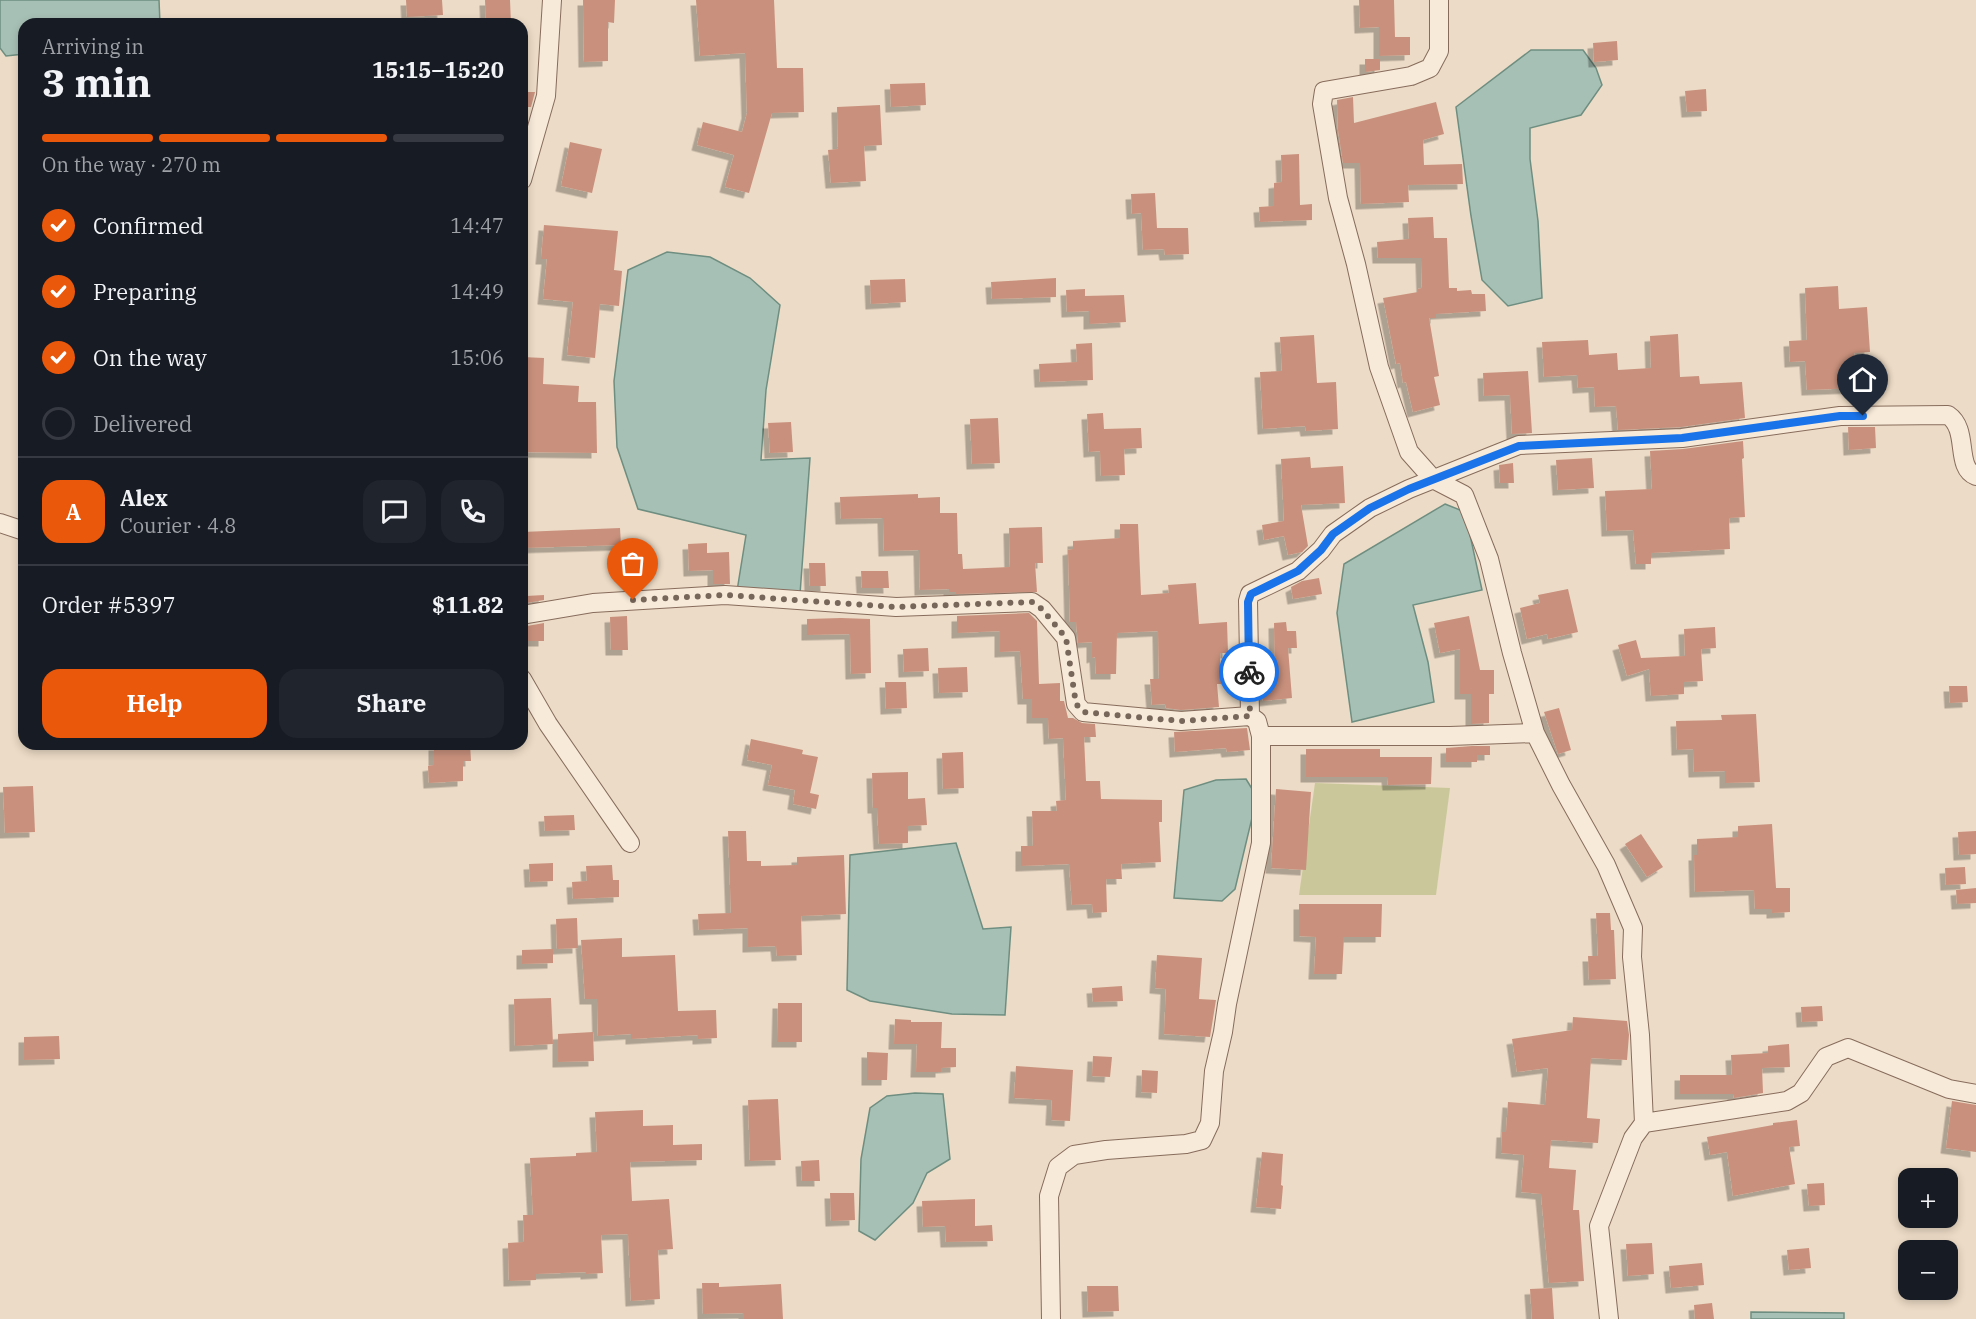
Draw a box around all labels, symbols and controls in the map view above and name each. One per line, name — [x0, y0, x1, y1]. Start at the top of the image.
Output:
text: Arriving in — [42, 33, 144, 60]
text: 15:15–15:20 — [372, 55, 504, 84]
text: 3 min — [42, 57, 151, 108]
text: On the way · 270 m — [42, 151, 221, 178]
icon: check — [42, 209, 75, 242]
text: Confirmed — [93, 211, 204, 240]
text: 14:47 — [450, 212, 504, 239]
icon: check — [42, 275, 75, 308]
text: Preparing — [93, 277, 197, 306]
text: 14:49 — [450, 278, 504, 305]
icon: check — [42, 341, 75, 374]
text: On the way — [93, 343, 207, 372]
text: 15:06 — [450, 344, 504, 371]
pin — [1837, 354, 1888, 416]
icon: home — [1846, 363, 1879, 396]
text: Delivered — [93, 409, 192, 438]
button: chat — [363, 480, 426, 543]
button: phone — [441, 480, 504, 543]
text: Alex — [120, 483, 168, 512]
text: A — [66, 497, 81, 526]
text: Courier · 4.8 — [120, 512, 236, 539]
pin — [607, 538, 658, 600]
icon: bag — [616, 547, 649, 580]
text: Order #5397 — [42, 590, 176, 619]
text: $11.82 — [432, 590, 504, 619]
courier — [1219, 642, 1279, 702]
icon: bike — [1233, 656, 1266, 689]
button: Help — [42, 669, 267, 738]
button: Share — [279, 669, 504, 738]
map controls — [1898, 1168, 1958, 1300]
button: + — [1898, 1168, 1958, 1228]
button: − — [1898, 1240, 1958, 1300]

